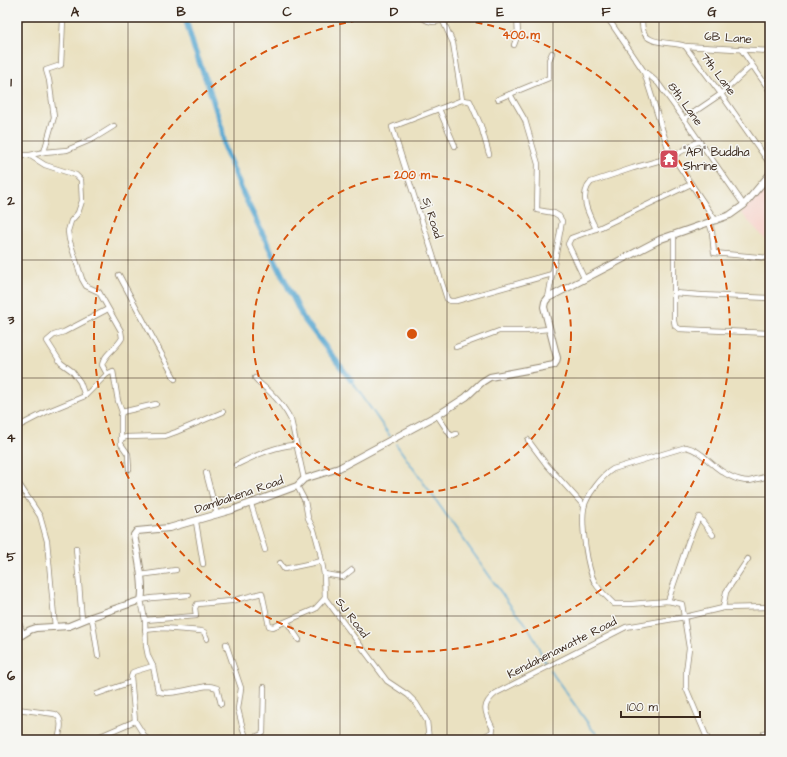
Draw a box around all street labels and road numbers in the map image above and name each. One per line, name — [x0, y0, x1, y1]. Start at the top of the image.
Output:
street label: 6B Lane — [704, 28, 753, 48]
street label: 7th Lane — [696, 49, 740, 99]
street label: 8th Lane — [663, 79, 707, 130]
street label: Sj Road — [417, 195, 447, 241]
street label: Dambahena Road — [192, 472, 286, 518]
street label: SJ Road — [331, 594, 373, 642]
street label: Kendahenawatte Road — [504, 613, 620, 683]

